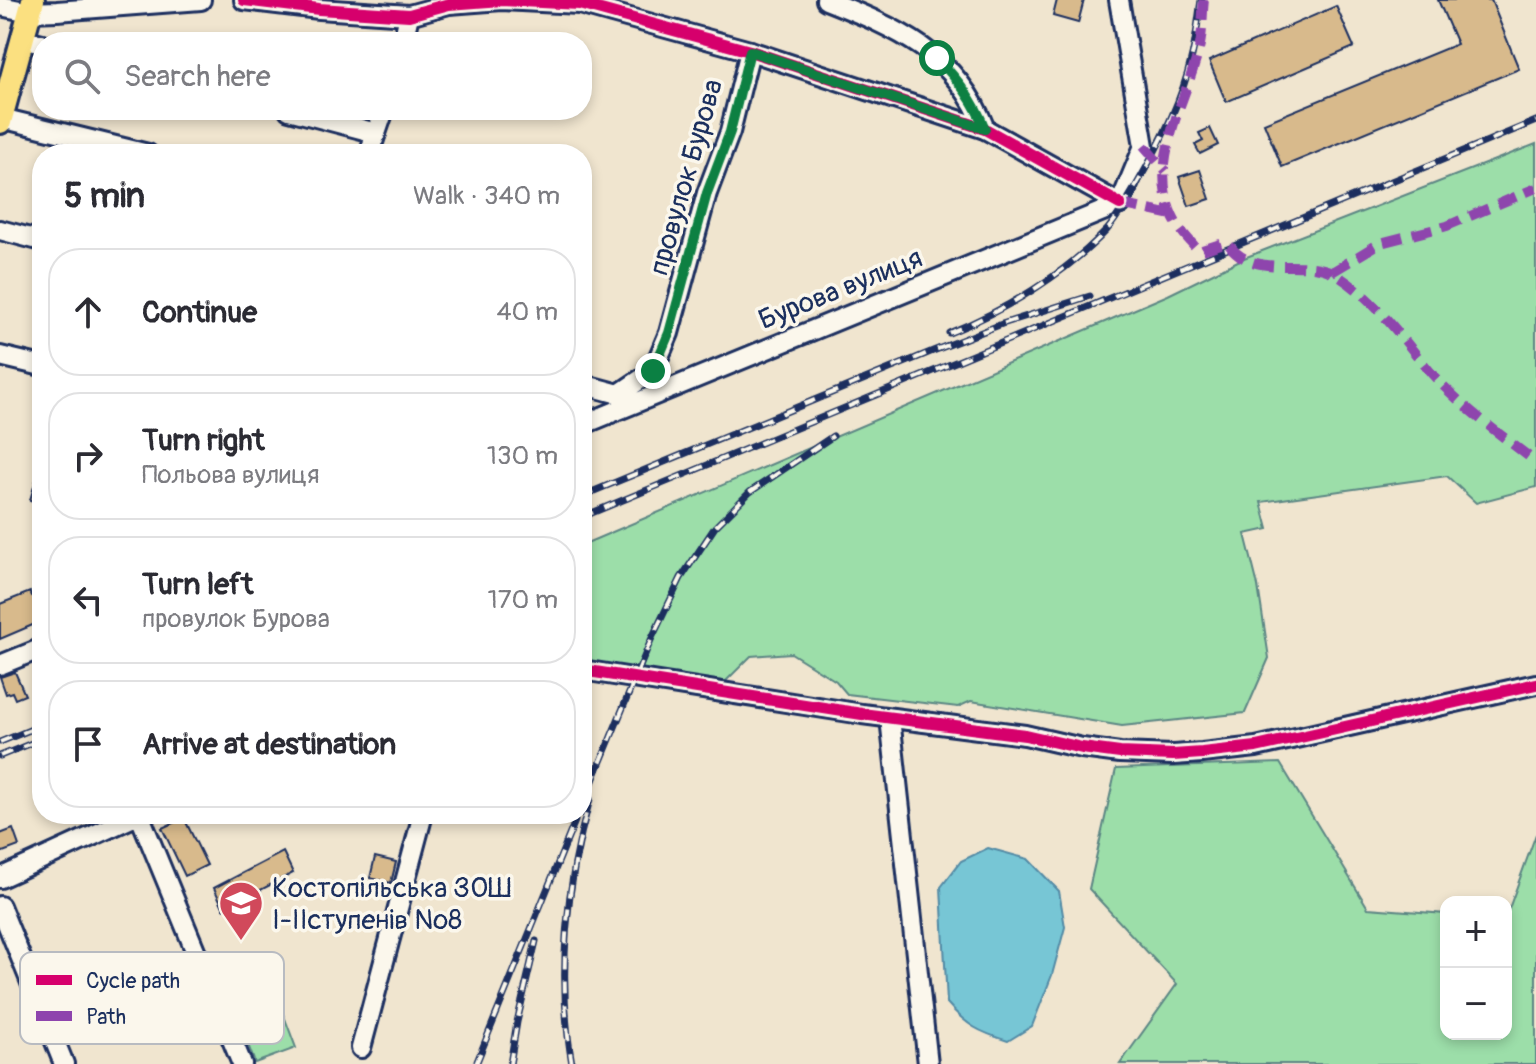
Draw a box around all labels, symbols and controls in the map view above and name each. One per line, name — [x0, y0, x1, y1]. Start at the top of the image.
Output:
search box — [32, 32, 592, 120]
route start — [919, 40, 955, 76]
icon: search — [60, 54, 104, 98]
text: Search here — [124, 58, 271, 95]
street label: провулок Бурова — [642, 75, 731, 279]
text: 5 min — [64, 175, 145, 218]
text: Walk · 340 m — [413, 180, 560, 212]
street label: Бурова вулиця — [754, 241, 928, 338]
icon: ahead — [66, 290, 110, 334]
text: Continue — [142, 294, 257, 331]
text: 40 m — [496, 296, 558, 328]
route end — [635, 353, 671, 389]
text: Turn right — [142, 422, 265, 459]
icon: right — [66, 434, 110, 478]
text: 130 m — [487, 440, 558, 472]
text: Польова вулиця — [142, 459, 319, 491]
text: Turn left — [142, 566, 253, 603]
icon: left — [66, 578, 110, 622]
text: 170 m — [488, 584, 558, 616]
text: провулок Бурова — [142, 603, 330, 635]
icon: arrive — [66, 722, 110, 766]
text: Arrive at destination — [142, 726, 396, 763]
place label: Костопільська ЗОШ І-ІІступенів №8 — [272, 871, 511, 938]
school or university icon: Костопільська ЗОШ І-ІІступенів №8 — [217, 879, 265, 942]
map controls — [1440, 896, 1512, 1040]
button: + — [1440, 896, 1512, 968]
legend — [20, 952, 284, 1044]
text: Cycle path — [86, 967, 180, 995]
button: − — [1440, 968, 1512, 1040]
text: Path — [86, 1003, 126, 1031]

